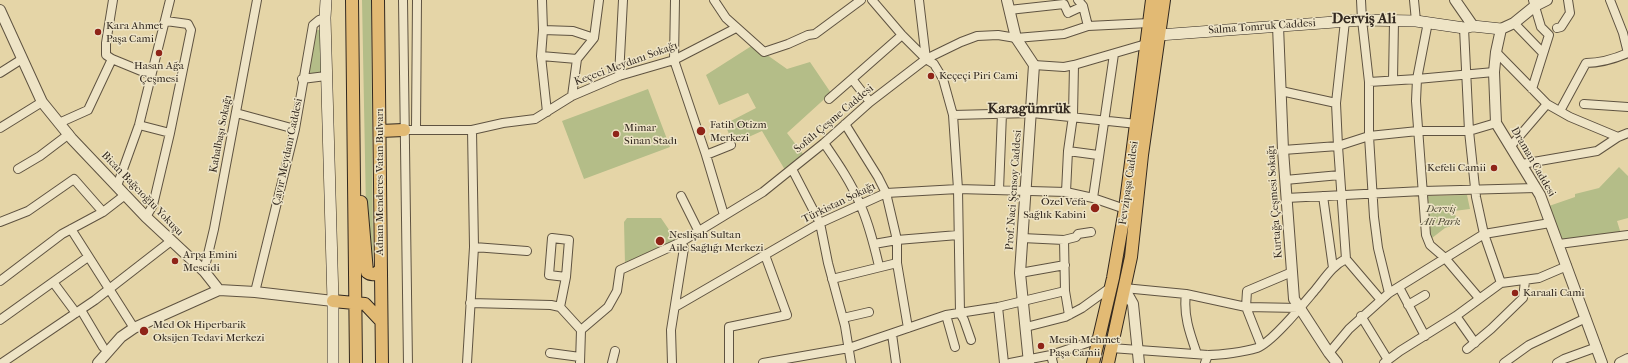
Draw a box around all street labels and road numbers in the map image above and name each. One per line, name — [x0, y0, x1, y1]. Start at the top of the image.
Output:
street label: Salma Tomruk Caddesi — [1208, 17, 1316, 37]
street label: Keçeci Meydanı Sokağı — [573, 39, 679, 89]
street label: Sofalı Çeşme Caddesi — [792, 82, 876, 156]
street label: Kahalbaşı Sokağı — [207, 94, 235, 174]
street label: Çayır Meydanı Caddesi — [270, 97, 306, 207]
street label: Adnan Menderes Vatan Bulvarı — [373, 109, 387, 255]
street label: Draman Caddesi — [1508, 125, 1558, 199]
street label: Prof. Naci Şensoy Caddesi — [1003, 129, 1025, 251]
street label: Fevzipaşa Caddesi — [1117, 140, 1141, 226]
street label: Kurtağa Çeşmesi Sokağı — [1264, 145, 1286, 259]
street label: Bican Bağcıoğlu Yokuşu — [98, 149, 186, 239]
street label: Türkistan Sokağı — [800, 180, 878, 226]

